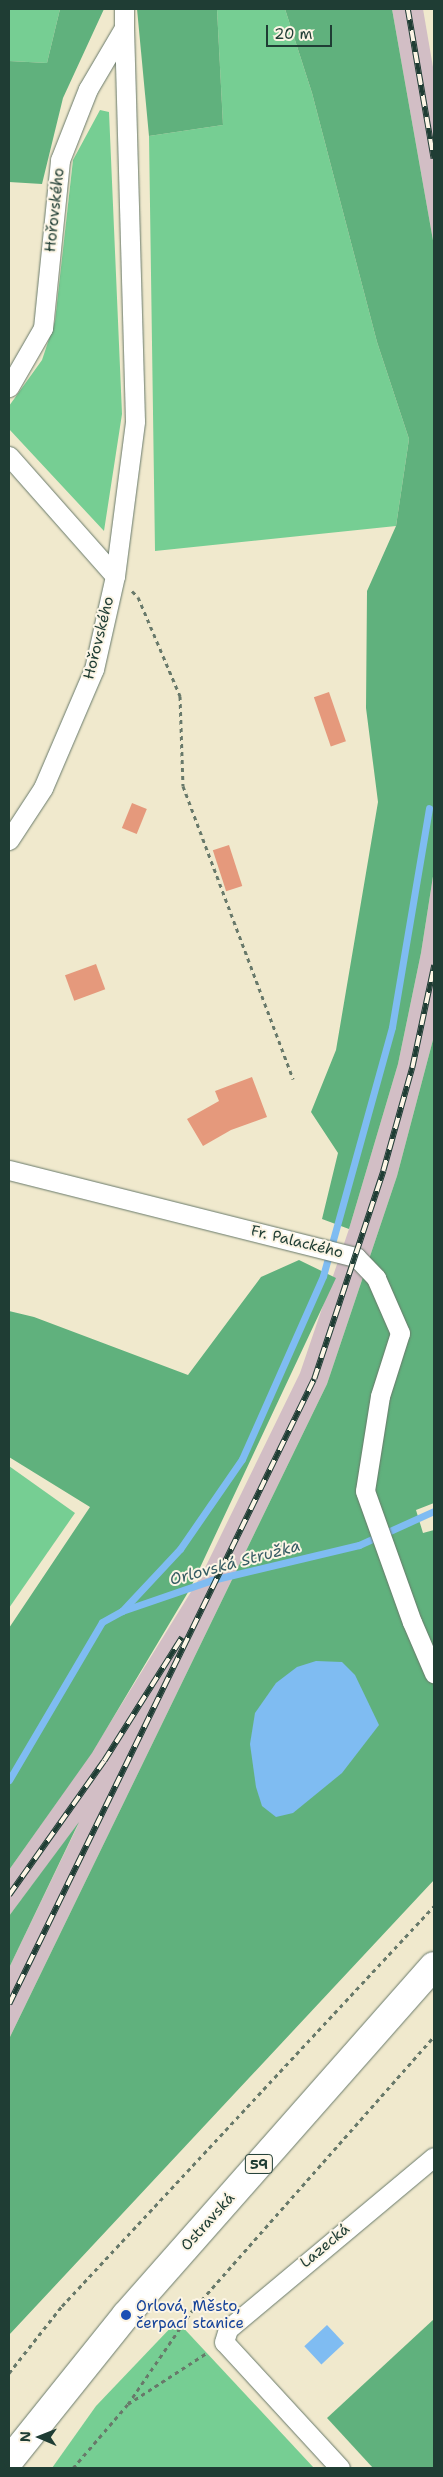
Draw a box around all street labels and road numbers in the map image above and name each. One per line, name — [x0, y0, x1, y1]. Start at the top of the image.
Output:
street label: Hořovského — [42, 167, 68, 253]
street label: Hořovského — [80, 595, 118, 681]
street label: Fr. Palackého — [249, 1222, 345, 1262]
road number: 59 — [244, 2152, 274, 2176]
street label: Ostravská — [177, 2189, 239, 2255]
street label: Lazecká — [297, 2220, 353, 2272]

